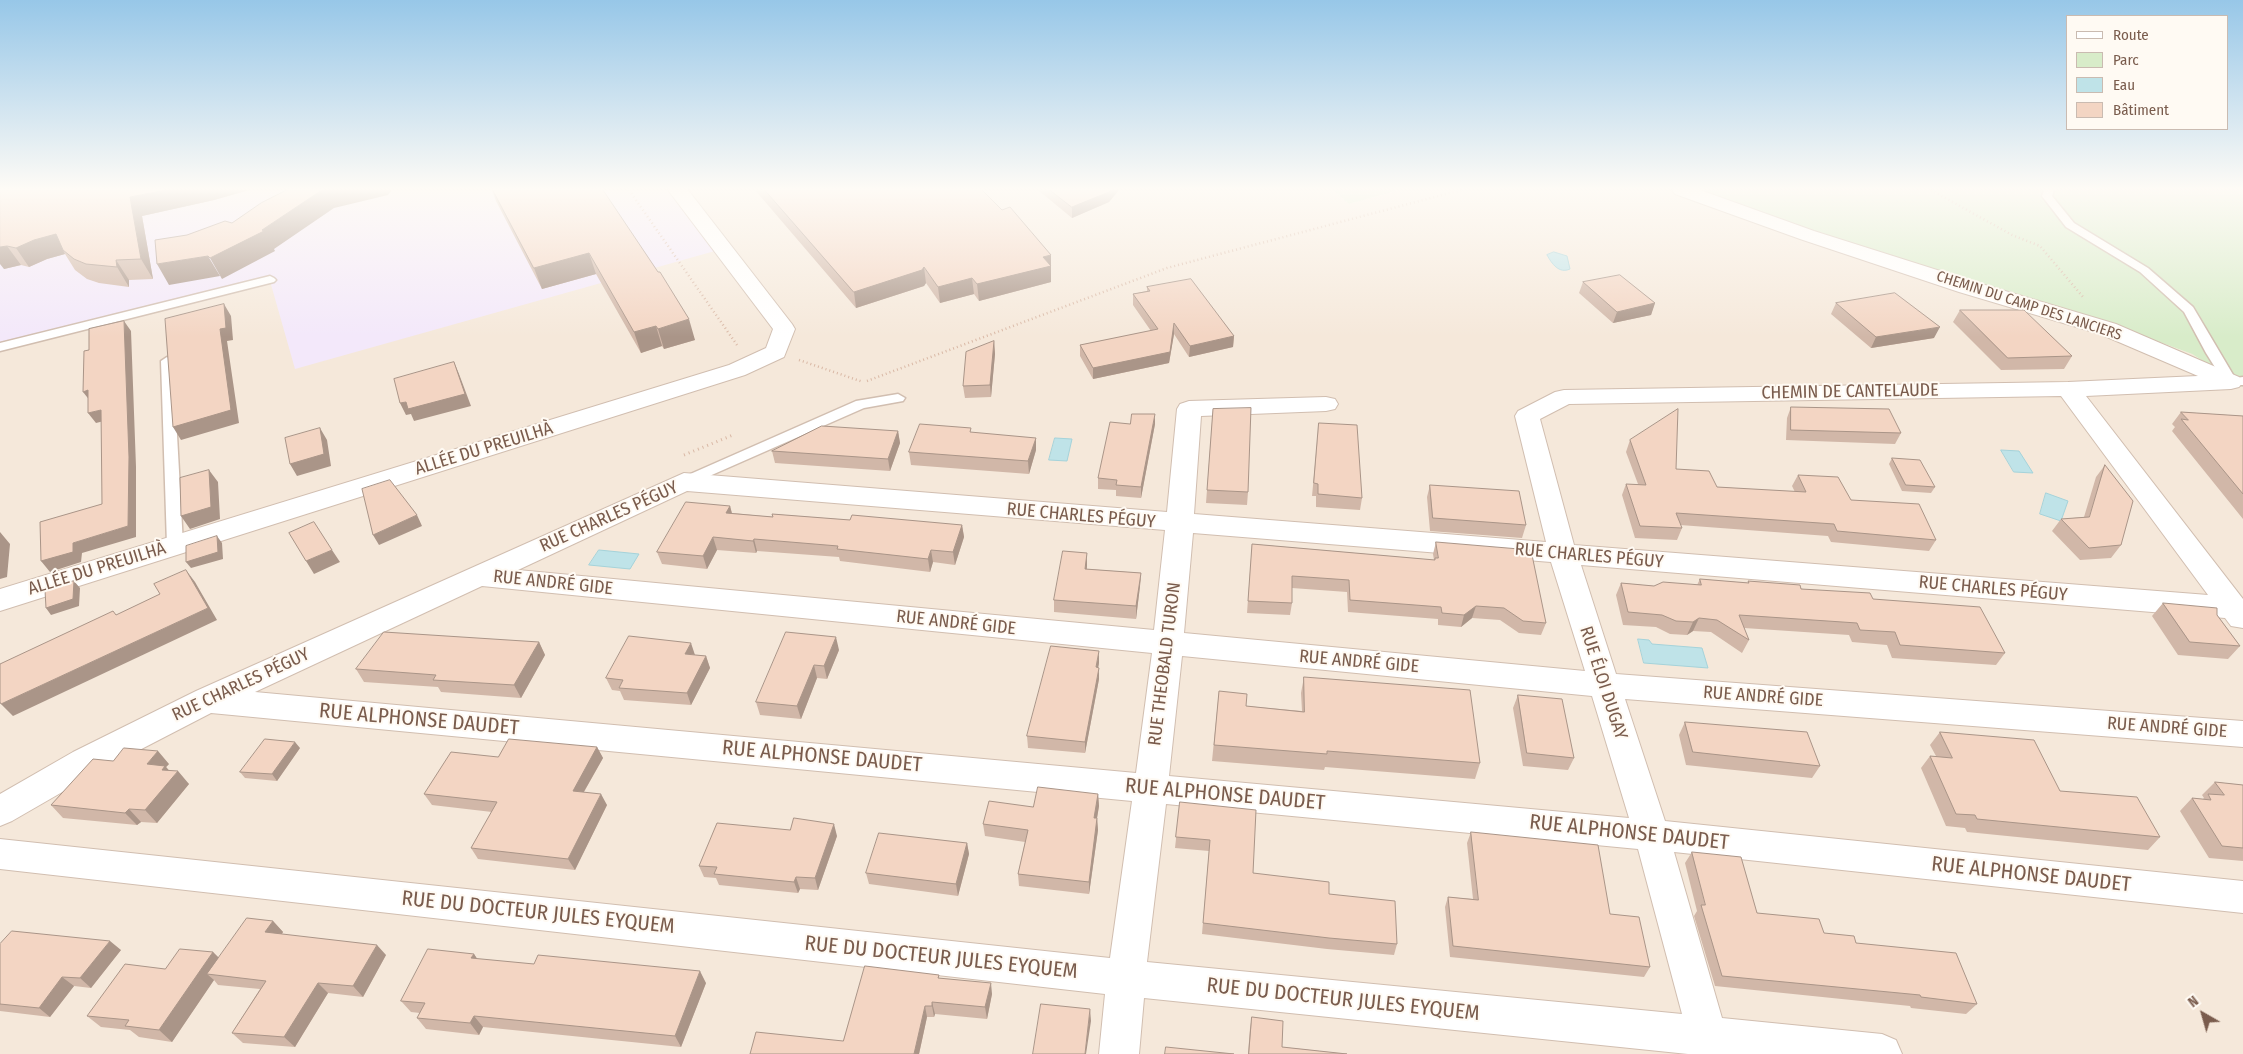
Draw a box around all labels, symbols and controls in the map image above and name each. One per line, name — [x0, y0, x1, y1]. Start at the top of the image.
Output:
legend — [2066, 15, 2228, 130]
text: Route — [2113, 26, 2149, 44]
text: Parc — [2113, 51, 2139, 69]
text: Eau — [2113, 76, 2135, 94]
text: Bâtiment — [2113, 101, 2169, 119]
street label: CHEMIN DU CAMP DES LANCIERS — [1934, 267, 2124, 345]
street label: CHEMIN DE CANTELAUDE — [1761, 380, 1939, 404]
street label: ALLÉE DU PREUILHÀ — [412, 418, 556, 480]
street label: RUE CHARLES PÉGUY — [536, 477, 682, 557]
street label: RUE CHARLES PÉGUY — [1006, 499, 1156, 533]
street label: ALLÉE DU PREUILHÀ — [25, 538, 169, 600]
street label: RUE CHARLES PÉGUY — [1514, 539, 1664, 573]
street label: RUE ANDRÉ GIDE — [492, 566, 614, 600]
street label: RUE CHARLES PÉGUY — [1918, 572, 2068, 606]
street label: RUE THEOBALD TURON — [1144, 581, 1186, 747]
street label: RUE ANDRÉ GIDE — [895, 606, 1017, 640]
street label: RUE ÉLOI DUGAY — [1575, 624, 1631, 742]
street label: RUE CHARLES PÉGUY — [169, 644, 313, 726]
street label: RUE ANDRÉ GIDE — [1298, 646, 1420, 678]
street label: RUE ANDRÉ GIDE — [1702, 682, 1824, 712]
street label: RUE ALPHONSE DAUDET — [318, 699, 520, 741]
street label: RUE ANDRÉ GIDE — [2106, 713, 2228, 743]
street label: RUE ALPHONSE DAUDET — [721, 736, 923, 778]
street label: RUE ALPHONSE DAUDET — [1124, 774, 1326, 816]
street label: RUE ALPHONSE DAUDET — [1528, 810, 1730, 856]
street label: RUE ALPHONSE DAUDET — [1930, 852, 2132, 898]
street label: RUE DU DOCTEUR JULES EYQUEM — [400, 886, 676, 940]
street label: RUE DU DOCTEUR JULES EYQUEM — [803, 931, 1079, 985]
street label: RUE DU DOCTEUR JULES EYQUEM — [1205, 973, 1481, 1027]
north arrow — [2178, 989, 2228, 1039]
text: N — [2185, 993, 2202, 1011]

